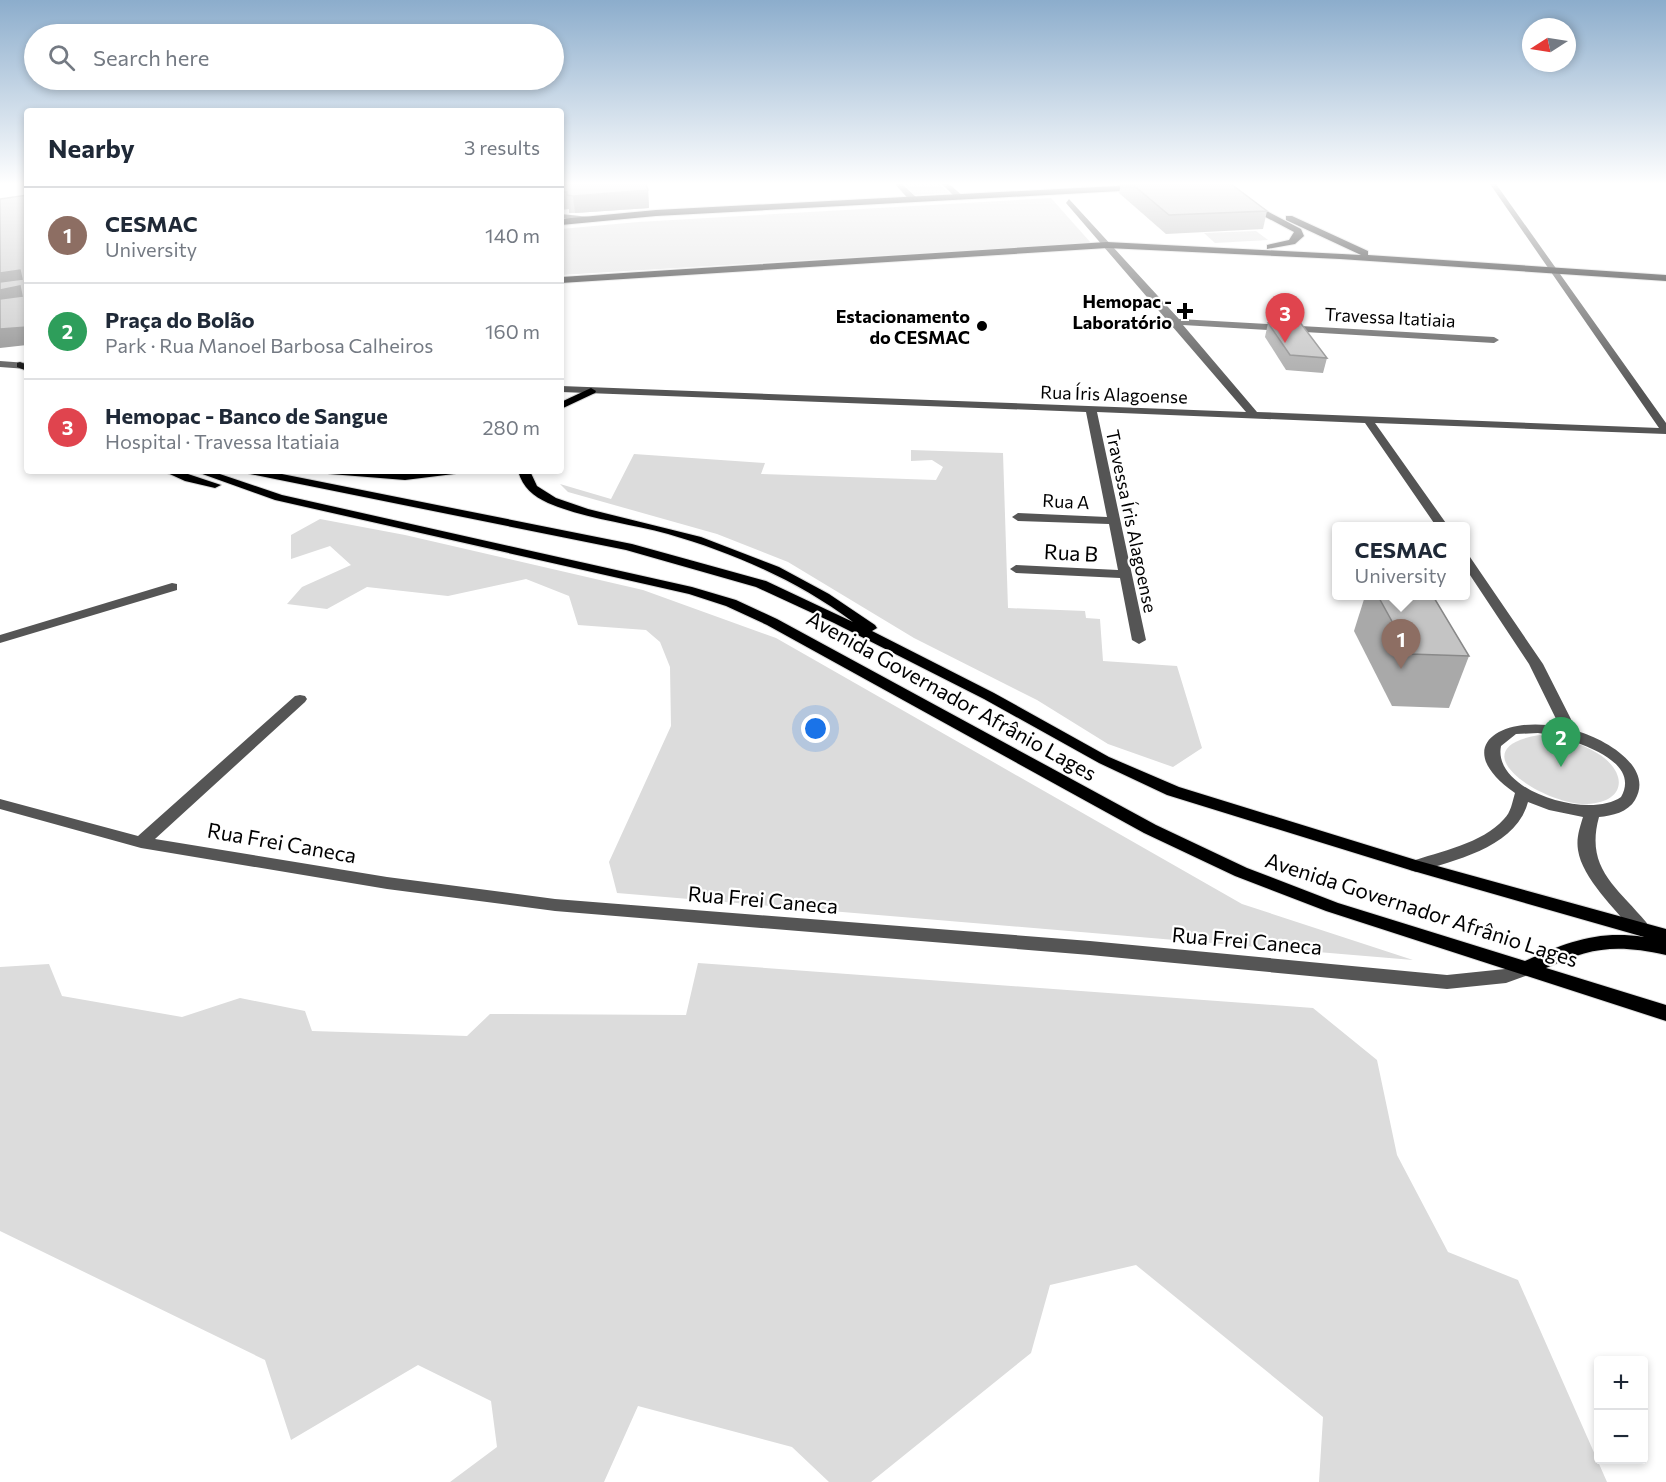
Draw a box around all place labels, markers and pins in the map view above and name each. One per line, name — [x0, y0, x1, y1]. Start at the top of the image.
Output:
place label: Hemopac - Laboratório — [1072, 290, 1172, 333]
pin: 3 — [1266, 294, 1304, 343]
marker: Hemopac - Laboratório — [1176, 302, 1194, 320]
place label: Estacionamento do CESMAC — [836, 305, 970, 348]
marker: Estacionamento do CESMAC — [975, 319, 989, 333]
pin: 1 — [1382, 620, 1420, 669]
pin: 2 — [1542, 718, 1580, 767]

